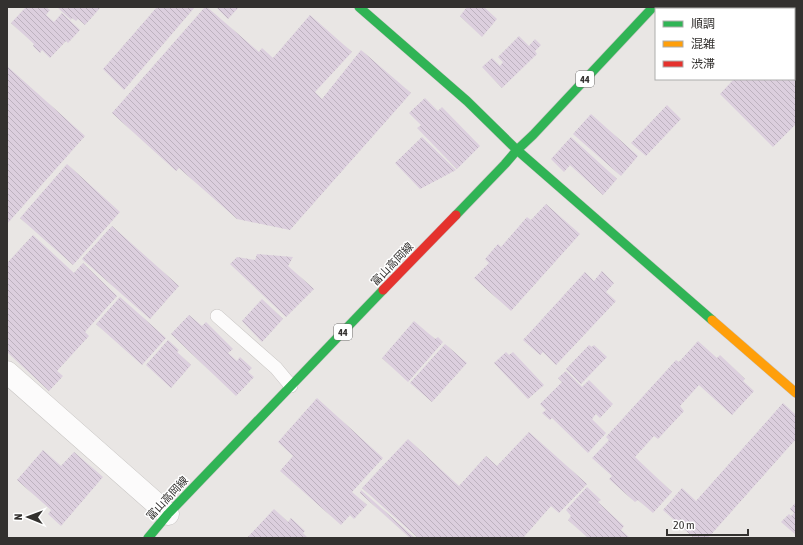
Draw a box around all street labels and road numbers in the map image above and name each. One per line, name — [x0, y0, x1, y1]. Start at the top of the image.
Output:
road number: 44 — [576, 71, 594, 87]
street label: 富山高岡線 — [369, 240, 415, 288]
road number: 44 — [334, 324, 352, 340]
street label: 富山高岡線 — [144, 474, 190, 522]

